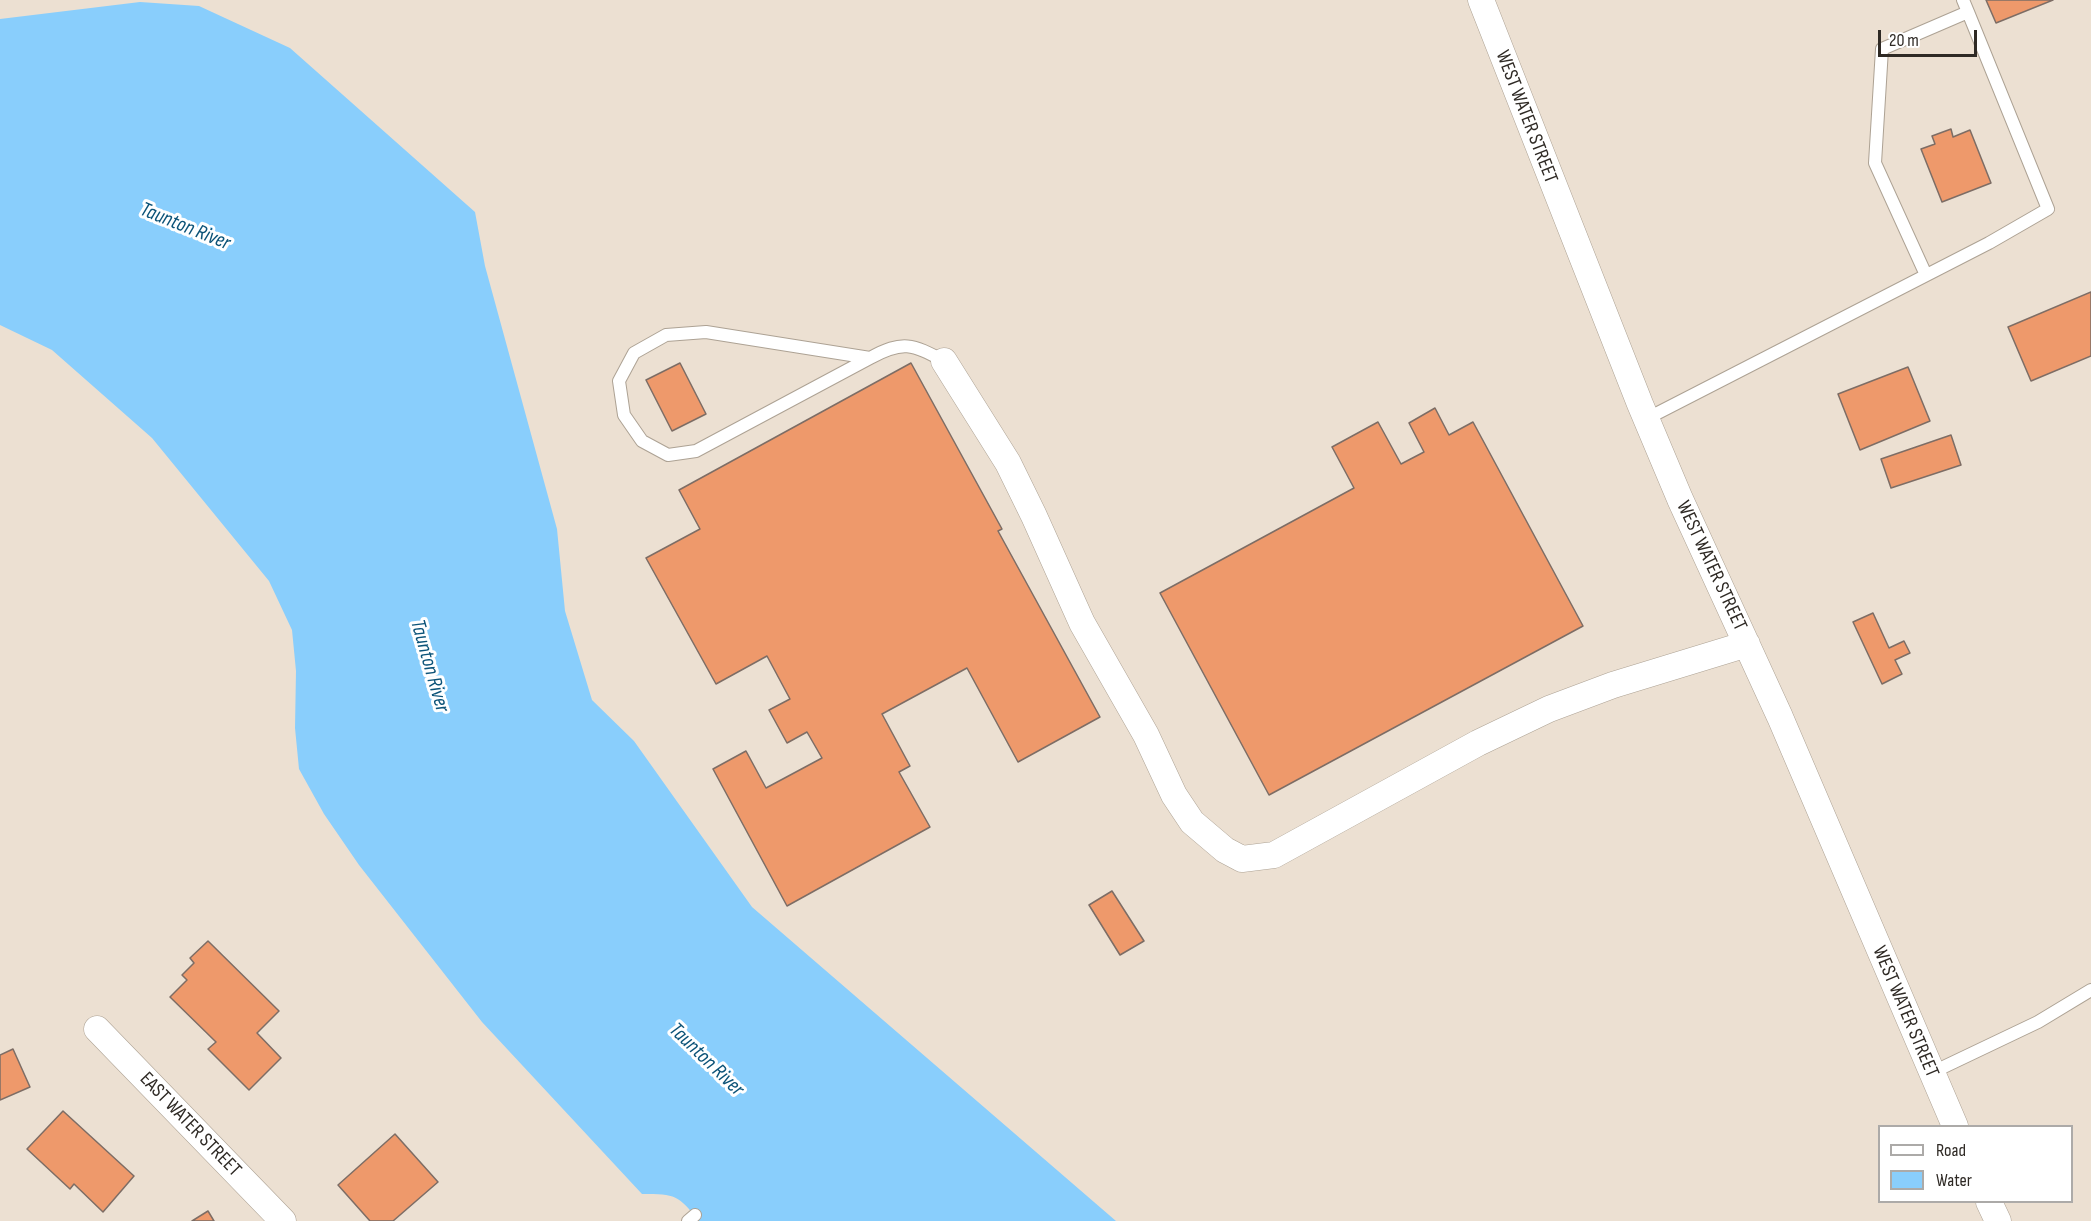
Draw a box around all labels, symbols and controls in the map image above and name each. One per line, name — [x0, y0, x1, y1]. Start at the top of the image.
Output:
scale bar — [1881, 18, 1980, 56]
text: 20 m — [1889, 30, 1919, 51]
street label: WEST WATER STREET — [1490, 47, 1562, 187]
water label: Taunton River — [136, 198, 234, 256]
street label: WEST WATER STREET — [1670, 497, 1752, 635]
water label: Taunton River — [404, 617, 454, 715]
street label: WEST WATER STREET — [1867, 943, 1943, 1081]
water label: Taunton River — [663, 1018, 749, 1102]
street label: EAST WATER STREET — [134, 1068, 246, 1182]
legend — [1878, 1125, 2073, 1203]
text: Road — [1936, 1140, 1966, 1161]
text: Water — [1936, 1170, 1972, 1191]

